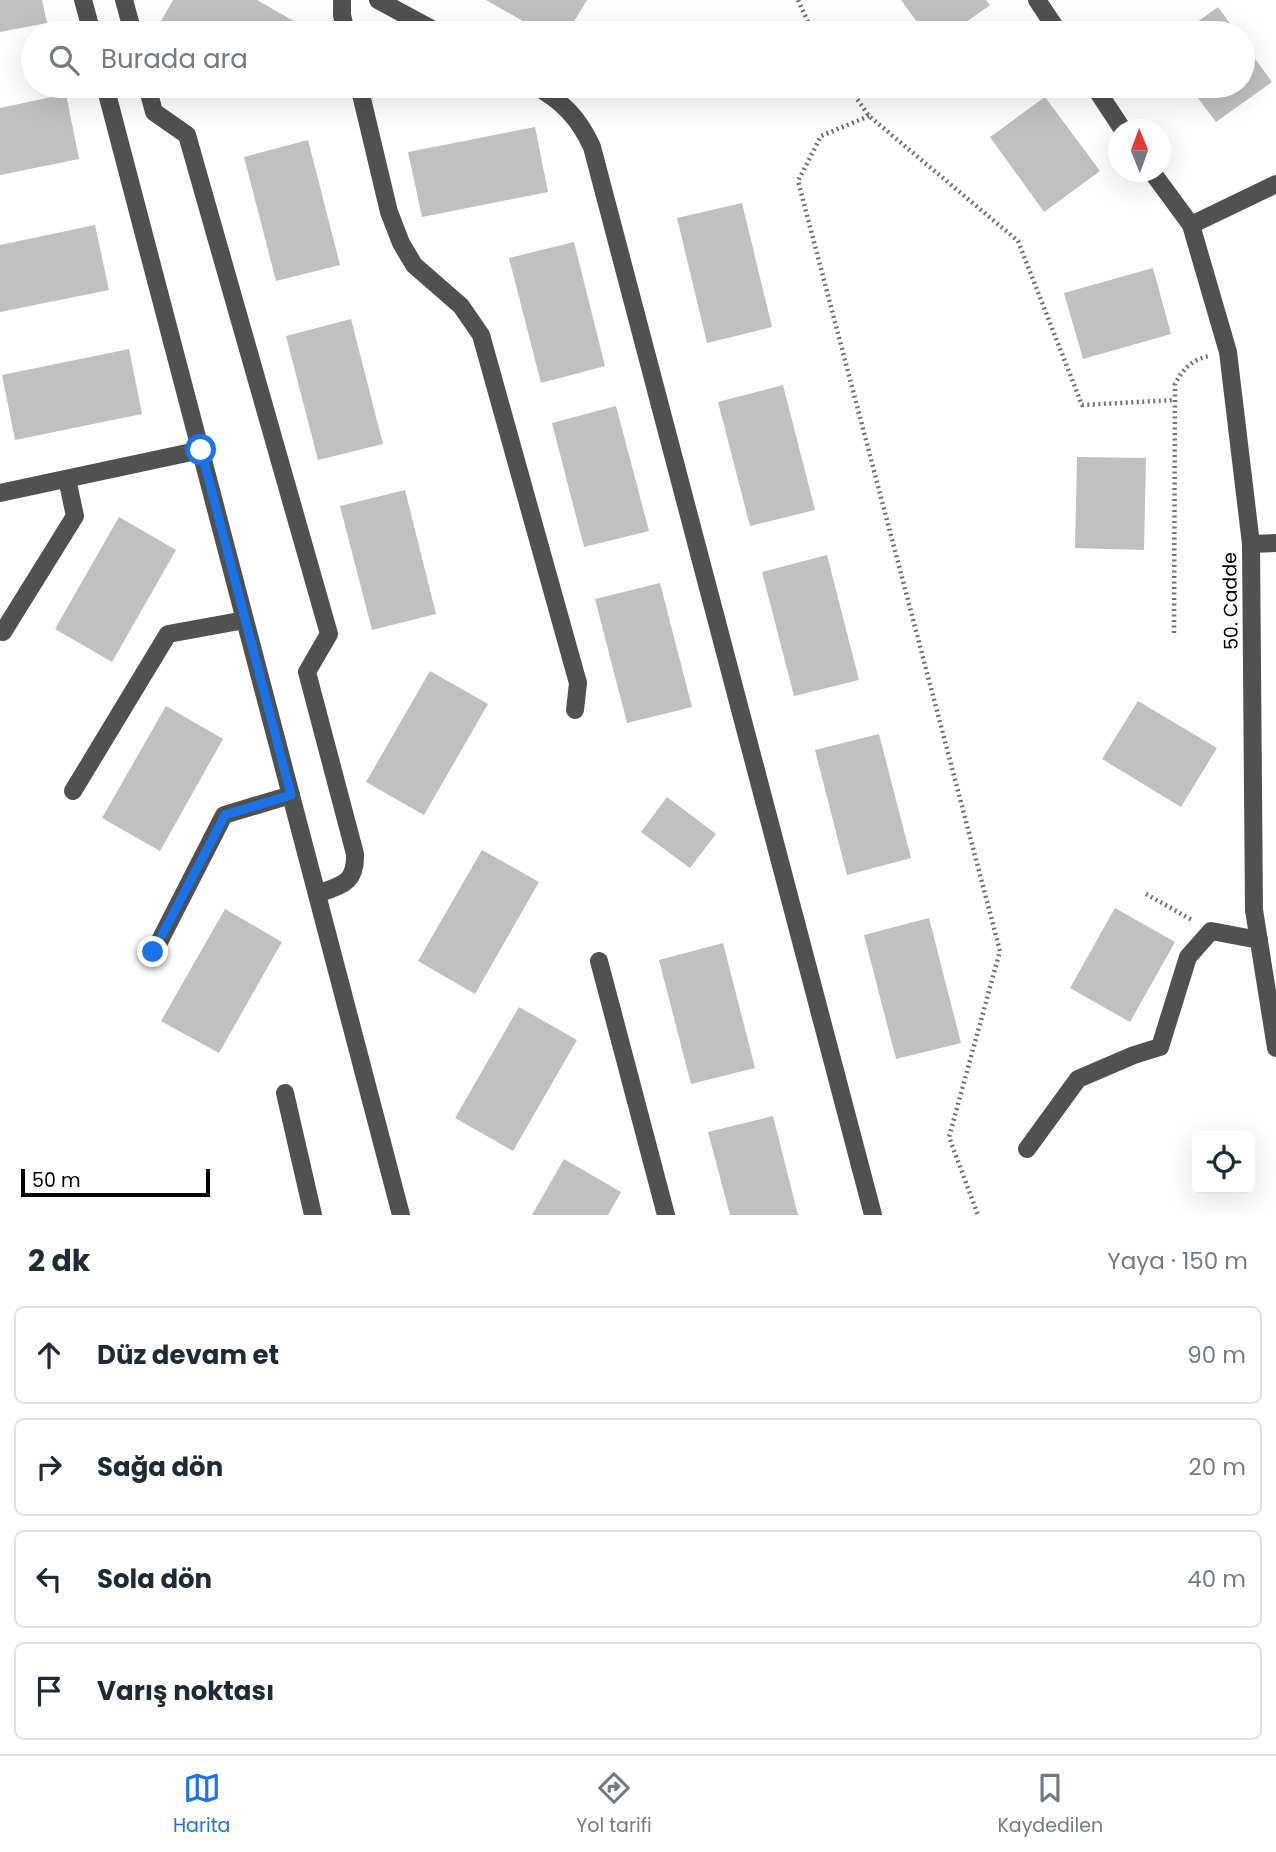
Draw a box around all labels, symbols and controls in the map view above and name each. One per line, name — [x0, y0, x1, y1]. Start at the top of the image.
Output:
search box — [21, 21, 1255, 98]
icon: search — [45, 41, 83, 79]
text: Burada ara — [101, 41, 248, 77]
north arrow — [1108, 119, 1171, 182]
route start — [185, 434, 216, 465]
street label: 50. Cadde — [1216, 552, 1245, 650]
route end — [137, 936, 168, 967]
map controls — [1192, 1131, 1255, 1194]
button: locate — [1192, 1131, 1255, 1194]
scale bar — [21, 1166, 210, 1198]
text: 50 m — [32, 1167, 81, 1194]
text: 2 dk — [28, 1239, 90, 1282]
text: Yaya · 150 m — [1107, 1245, 1248, 1277]
icon: ahead — [30, 1336, 68, 1374]
text: Düz devam et — [97, 1337, 279, 1373]
text: 90 m — [1187, 1339, 1246, 1371]
icon: right — [30, 1448, 68, 1486]
text: Sağa dön — [97, 1449, 223, 1485]
text: 20 m — [1188, 1451, 1246, 1483]
icon: left — [30, 1560, 68, 1598]
text: Sola dön — [97, 1561, 212, 1597]
text: 40 m — [1187, 1563, 1246, 1595]
icon: arrive — [30, 1672, 68, 1710]
text: Varış noktası — [97, 1673, 274, 1709]
tab: Harita — [173, 1769, 230, 1840]
tab: Yol tarifi — [576, 1769, 652, 1840]
tab: Kaydedilen — [997, 1769, 1103, 1840]

